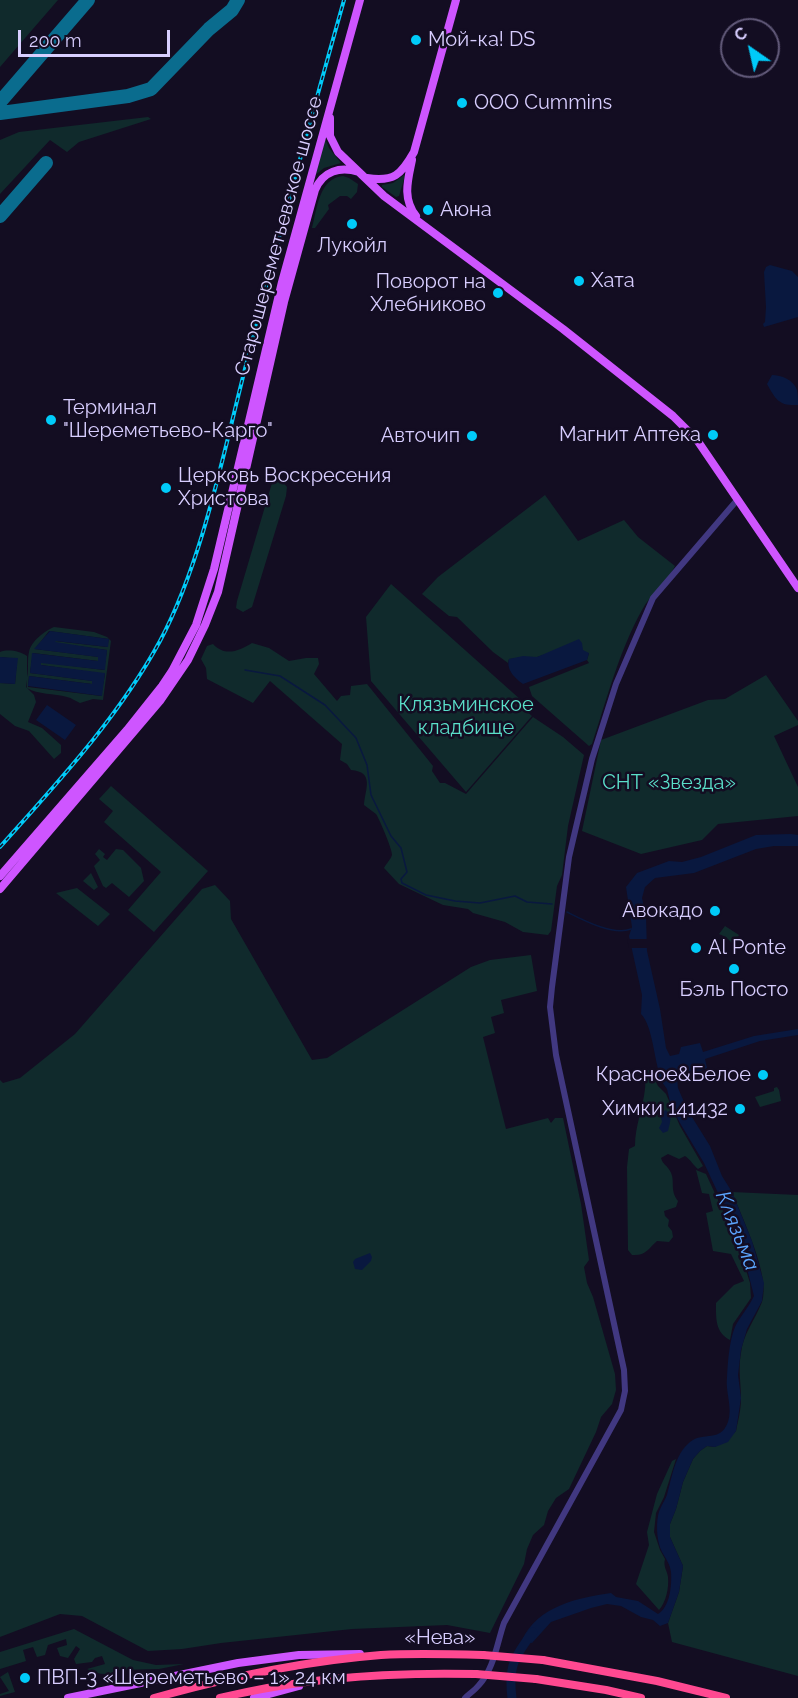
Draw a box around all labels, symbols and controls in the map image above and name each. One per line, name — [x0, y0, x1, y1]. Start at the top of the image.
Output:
scale bar — [21, 18, 172, 56]
north arrow — [720, 18, 780, 78]
text: С — [731, 23, 751, 45]
place label: Мой-ка! DS — [428, 28, 535, 52]
text: 200 m — [29, 30, 82, 51]
marker: Мой-ка! DS — [409, 33, 423, 47]
place label: OOO Cummins — [474, 91, 612, 115]
street label: Старошереметьевское шоссе — [230, 94, 328, 378]
marker: OOO Cummins — [455, 96, 469, 110]
place label: Аюна — [440, 198, 492, 222]
marker: Аюна — [421, 203, 435, 217]
marker: Лукойл — [345, 217, 359, 231]
place label: Лукойл — [317, 234, 387, 258]
place label: Хата — [591, 269, 635, 293]
place label: Поворот на Хлебниково — [370, 270, 486, 317]
marker: Хата — [572, 274, 586, 288]
marker: Поворот на Хлебниково — [491, 286, 505, 300]
place label: Терминал "Шереметьево-Карго" — [63, 396, 273, 443]
marker: Терминал "Шереметьево-Карго" — [44, 413, 58, 427]
place label: Магнит Аптека — [559, 423, 701, 447]
place label: Авточип — [381, 424, 460, 448]
marker: Магнит Аптека — [706, 428, 720, 442]
marker: Авточип — [465, 429, 479, 443]
place label: Церковь Воскресения Христова — [178, 464, 391, 511]
marker: Церковь Воскресения Христова — [159, 481, 173, 495]
park label: Клязьминское кладбище — [398, 693, 534, 740]
park label: СНТ «Звезда» — [602, 771, 736, 795]
place label: Авокадо — [622, 899, 703, 923]
marker: Авокадо — [708, 904, 722, 918]
place label: Al Ponte — [708, 936, 786, 960]
marker: Al Ponte — [689, 941, 703, 955]
marker: Бэль Посто — [727, 962, 741, 976]
place label: Бэль Посто — [679, 978, 789, 1002]
place label: Красное&Белое — [596, 1063, 751, 1087]
marker: Красное&Белое — [756, 1068, 770, 1082]
place label: Химки 141432 — [602, 1097, 728, 1121]
marker: Химки 141432 — [733, 1102, 747, 1116]
water label: Клязьма — [710, 1188, 764, 1274]
street label: «Нева» — [405, 1626, 475, 1650]
place label: ПВП-3 «Шереметьево – 1» 24 км — [37, 1666, 346, 1690]
marker: ПВП-3 «Шереметьево – 1» 24 км — [18, 1671, 32, 1685]

